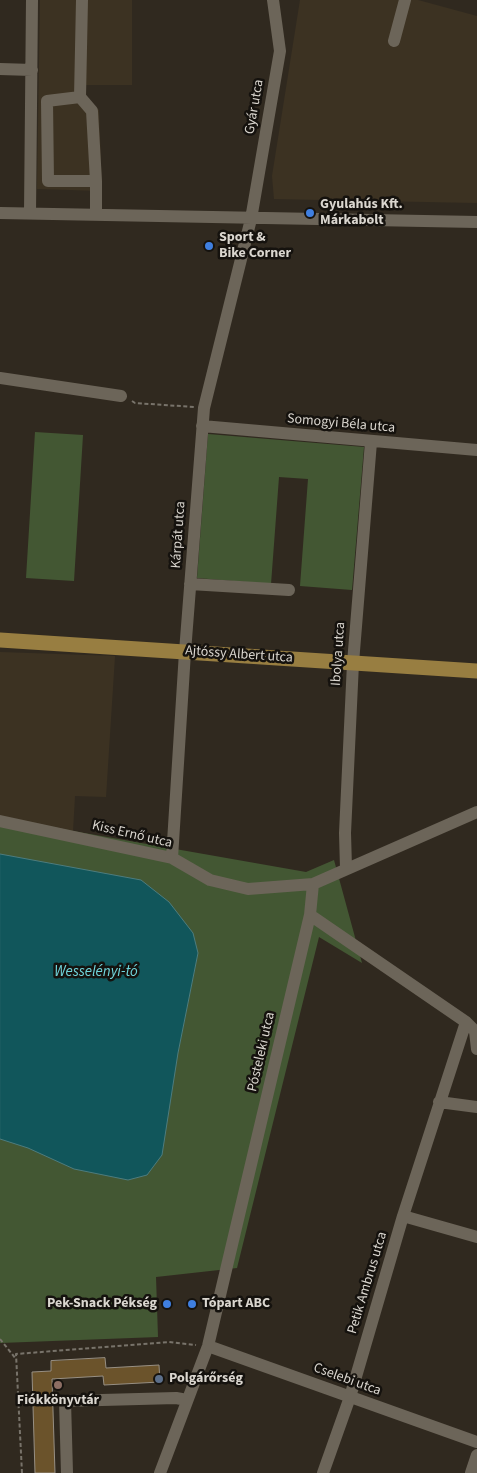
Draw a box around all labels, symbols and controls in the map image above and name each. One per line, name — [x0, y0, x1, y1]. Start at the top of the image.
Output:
street label: Gyár utca — [242, 78, 268, 136]
place label: Gyulahús Kft. Márkabolt — [320, 197, 403, 230]
marker: Gyulahús Kft. Márkabolt — [304, 207, 316, 219]
place label: Sport & Bike Corner — [219, 230, 291, 262]
marker: Sport & Bike Corner — [203, 240, 215, 252]
street label: Somogyi Béla utca — [286, 411, 396, 437]
street label: Kárpát utca — [168, 501, 190, 569]
street label: Ibolya utca — [328, 621, 350, 687]
street label: Ajtóssy Albert utca — [185, 643, 293, 667]
street label: Kiss Ernő utca — [90, 818, 174, 852]
water label: Wesselényi-tó — [54, 964, 138, 982]
street label: Pósteleki utca — [245, 1010, 279, 1094]
street label: Petik Ambrus utca — [344, 1230, 392, 1336]
place label: Pek-Snack Pékség — [47, 1296, 157, 1312]
place label: Tópart ABC — [202, 1296, 270, 1312]
marker: Pek-Snack Pékség — [161, 1298, 173, 1310]
marker: Tópart ABC — [186, 1298, 198, 1310]
street label: Cselebi utca — [311, 1360, 383, 1400]
place label: Polgárőrség — [169, 1371, 243, 1387]
marker: Polgárőrség — [153, 1373, 165, 1385]
marker: Fiókkönyvtár — [52, 1379, 64, 1391]
place label: Fiókkönyvtár — [17, 1393, 99, 1409]

